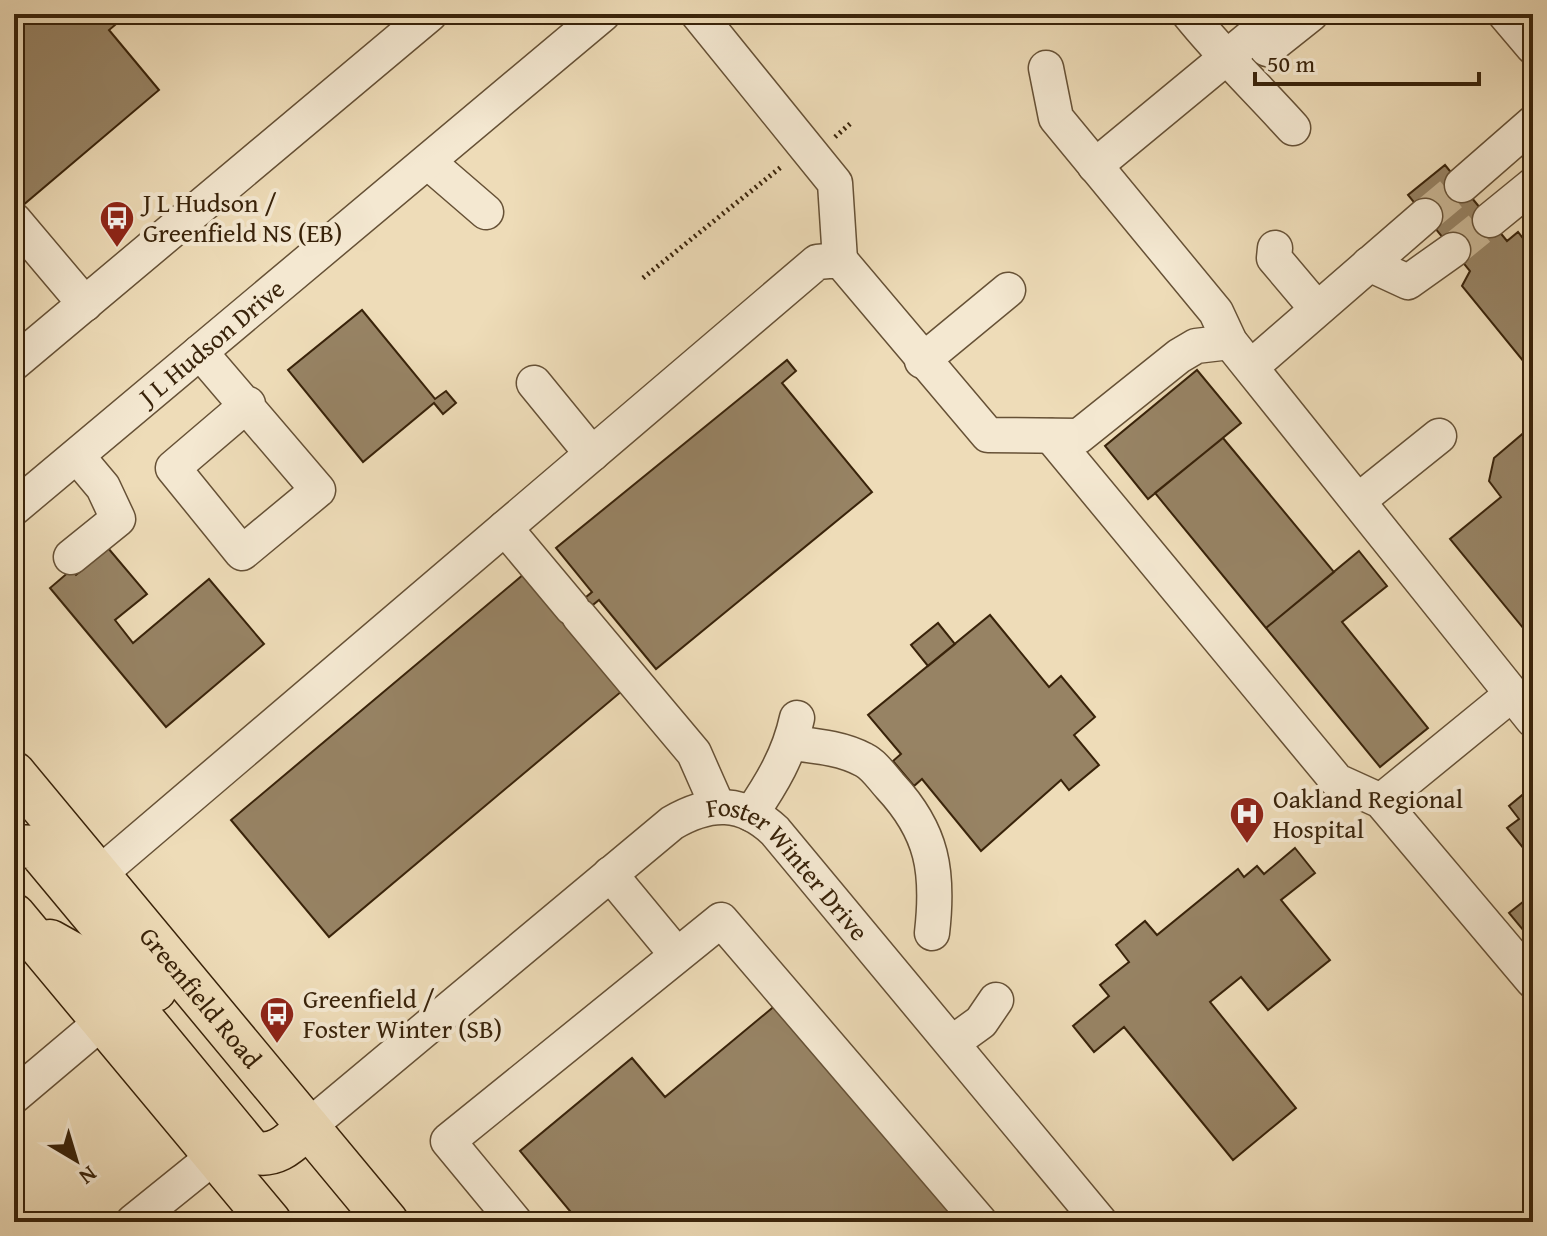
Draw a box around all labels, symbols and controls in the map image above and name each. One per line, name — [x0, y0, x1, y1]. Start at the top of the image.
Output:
scale bar — [1255, 36, 1479, 86]
text: 50 m — [1267, 46, 1315, 81]
place label: J L Hudson / Greenfield NS (EB) — [140, 183, 342, 252]
bus stop icon: J L Hudson / Greenfield NS (EB) — [98, 199, 136, 249]
street label: J L Hudson Drive — [128, 269, 293, 416]
place label: Oakland Regional Hospital — [1273, 779, 1463, 848]
street label: Foster Winter Drive — [703, 787, 878, 949]
hospital icon: Oakland Regional Hospital — [1228, 795, 1266, 845]
street label: Greenfield Road — [130, 918, 272, 1077]
place label: Greenfield / Foster Winter (SB) — [303, 979, 502, 1048]
bus stop icon: Greenfield / Foster Winter (SB) — [258, 995, 296, 1045]
north arrow — [36, 1120, 116, 1200]
text: N — [72, 1159, 104, 1193]

